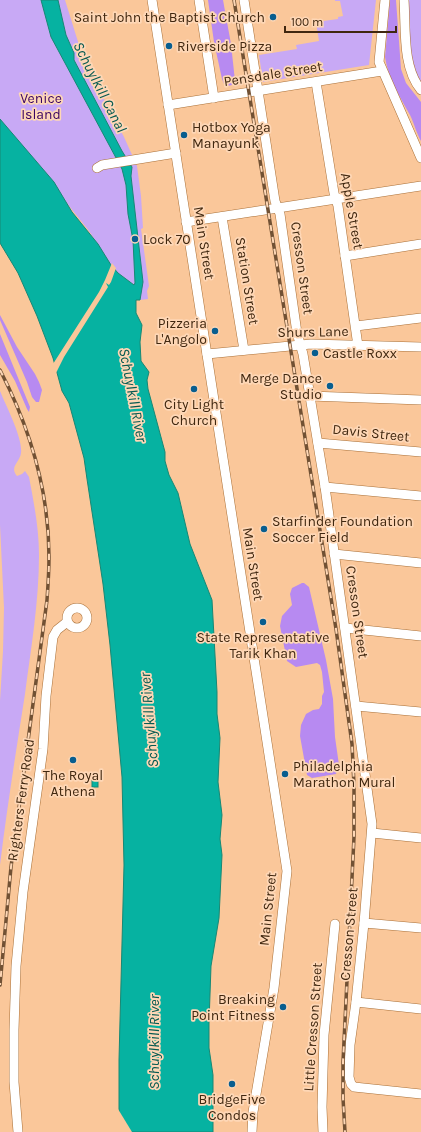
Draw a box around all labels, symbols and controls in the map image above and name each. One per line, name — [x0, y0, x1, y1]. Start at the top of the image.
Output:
scale bar — [285, 8, 396, 34]
place label: Saint John the Baptist Church — [74, 9, 265, 26]
marker: Saint John the Baptist Church — [268, 12, 278, 22]
text: 100 m — [291, 15, 323, 29]
place label: Riverside Pizza — [177, 38, 272, 55]
water label: Schuylkill Canal — [69, 39, 131, 136]
marker: Riverside Pizza — [164, 41, 174, 51]
street label: Pensdale Street — [222, 58, 324, 90]
park label: Venice Island — [20, 90, 62, 123]
place label: Hotbox Yoga Manayunk — [192, 119, 271, 152]
marker: Hotbox Yoga Manayunk — [179, 130, 189, 140]
street label: Apple Street — [337, 171, 367, 251]
street label: Main Street — [190, 205, 218, 281]
street label: Cresson Street — [287, 221, 317, 315]
place label: Lock 70 — [143, 231, 191, 248]
marker: Lock 70 — [130, 234, 140, 244]
street label: Station Street — [232, 236, 262, 326]
place label: Pizzeria L'Angolo — [155, 315, 207, 348]
street label: Shurs Lane — [277, 323, 349, 341]
marker: Pizzeria L'Angolo — [210, 326, 220, 336]
place label: Castle Roxx — [323, 345, 397, 362]
water label: Schuylkill River — [115, 346, 151, 444]
marker: Castle Roxx — [310, 348, 320, 358]
place label: Merge Dance Studio — [240, 370, 322, 403]
marker: Merge Dance Studio — [325, 381, 335, 391]
marker: City Light Church — [189, 384, 199, 394]
place label: City Light Church — [164, 396, 224, 429]
street label: Davis Street — [332, 421, 410, 445]
place label: Starfinder Foundation Soccer Field — [272, 513, 413, 546]
marker: Starfinder Foundation Soccer Field — [259, 524, 269, 534]
street label: Main Street — [239, 526, 267, 602]
street label: Cresson Street — [342, 565, 372, 659]
marker: State Representative Tarik Khan — [258, 617, 268, 627]
place label: State Representative Tarik Khan — [196, 629, 330, 662]
water label: Schuylkill River — [136, 671, 162, 768]
street label: Righters Ferry Road — [4, 738, 38, 862]
marker: The Royal Athena — [68, 755, 78, 765]
place label: Philadelphia Marathon Mural — [293, 758, 396, 791]
place label: The Royal Athena — [43, 767, 103, 800]
marker: Philadelphia Marathon Mural — [280, 769, 290, 779]
street label: Main Street — [256, 871, 280, 947]
street label: Cresson Street — [336, 887, 362, 981]
street label: Little Cresson Street — [300, 962, 326, 1092]
place label: Breaking Point Fitness — [191, 991, 275, 1024]
water label: Schuylkill River — [145, 993, 163, 1090]
marker: Breaking Point Fitness — [278, 1002, 288, 1012]
marker: BridgeFive Condos — [227, 1079, 237, 1089]
place label: BridgeFive Condos — [198, 1091, 266, 1124]

